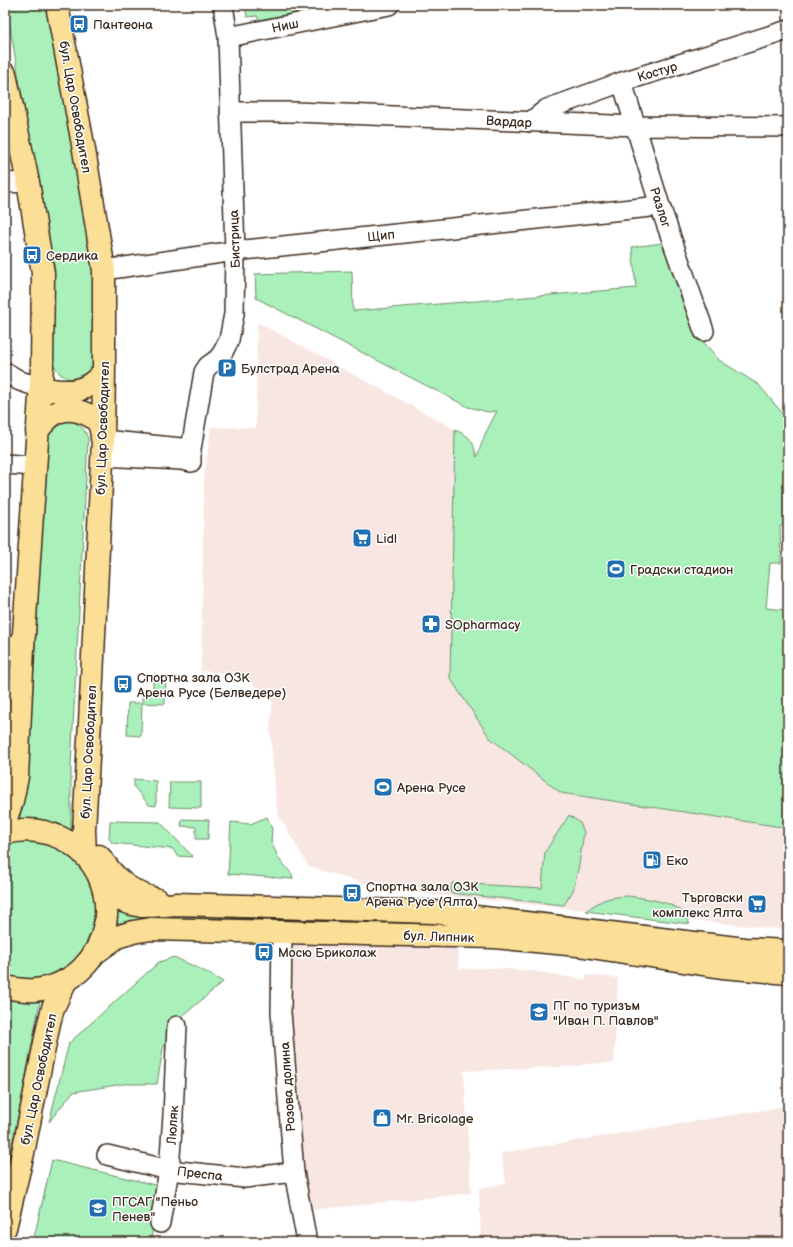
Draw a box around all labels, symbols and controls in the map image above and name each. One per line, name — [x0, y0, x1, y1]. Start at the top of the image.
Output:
bus stop icon: Пантеона — [68, 13, 90, 35]
street label: Ниш — [270, 15, 300, 37]
place label: Пантеона — [93, 17, 153, 33]
street label: бул. Цар Освободител — [56, 40, 95, 174]
street label: Костур — [635, 58, 680, 86]
street label: Вардар — [486, 113, 533, 131]
street label: Разлог — [646, 185, 674, 229]
street label: Бистрица — [226, 209, 244, 269]
street label: Щип — [367, 227, 396, 245]
bus stop icon: Сердика — [21, 244, 43, 266]
place label: Сердика — [46, 248, 99, 264]
parking icon: Булстрад Арена — [216, 357, 238, 379]
street label: бул. Цар Освободител — [93, 361, 113, 495]
place label: Булстрад Арена — [241, 361, 340, 377]
supermarket icon: Lidl — [351, 527, 373, 549]
place label: Lidl — [376, 531, 397, 547]
sports icon: Градски стадион — [605, 558, 627, 580]
place label: Градски стадион — [630, 562, 733, 578]
pharmacy icon: SOpharmacy — [420, 613, 442, 635]
place label: SOpharmacy — [445, 617, 520, 633]
place label: Спортна зала ОЗК Арена Русе (Белведере) — [136, 670, 286, 701]
bus stop icon: Спортна зала ОЗК Арена Русе (Белведере) — [112, 673, 134, 695]
street label: бул. Цар Освободител — [78, 685, 100, 819]
sports icon: Арена Русе — [372, 776, 394, 798]
place label: Арена Русе — [396, 780, 466, 796]
fuel station icon: Еко — [641, 849, 663, 871]
place label: Еко — [666, 853, 688, 869]
place label: Спортна зала ОЗК Арена Русе (Ялта) — [365, 879, 479, 910]
bus stop icon: Спортна зала ОЗК Арена Русе (Ялта) — [341, 882, 363, 904]
place label: Търговски комплекс Ялта — [652, 890, 743, 921]
supermarket icon: Търговски комплекс Ялта — [746, 893, 768, 915]
street label: бул. Липник — [403, 928, 475, 946]
bus stop icon: Мосю Бриколаж — [253, 941, 275, 963]
place label: Мосю Бриколаж — [278, 945, 377, 961]
place label: ПГ по туризъм "Иван П. Павлов" — [553, 998, 659, 1029]
school or university icon: ПГ по туризъм "Иван П. Павлов" — [528, 1001, 550, 1023]
street label: бул. Цар Освободител — [17, 1012, 61, 1146]
street label: Розова долина — [277, 1041, 299, 1132]
street label: Люляк — [164, 1105, 182, 1146]
shop icon: Mr. Bricolage — [371, 1107, 393, 1129]
place label: Mr. Bricolage — [396, 1111, 474, 1127]
street label: Преспа — [176, 1163, 224, 1185]
place label: ПГСАГ "Пеньо Пенев" — [112, 1194, 198, 1225]
school or university icon: ПГСАГ "Пеньо Пенев" — [87, 1197, 109, 1219]

